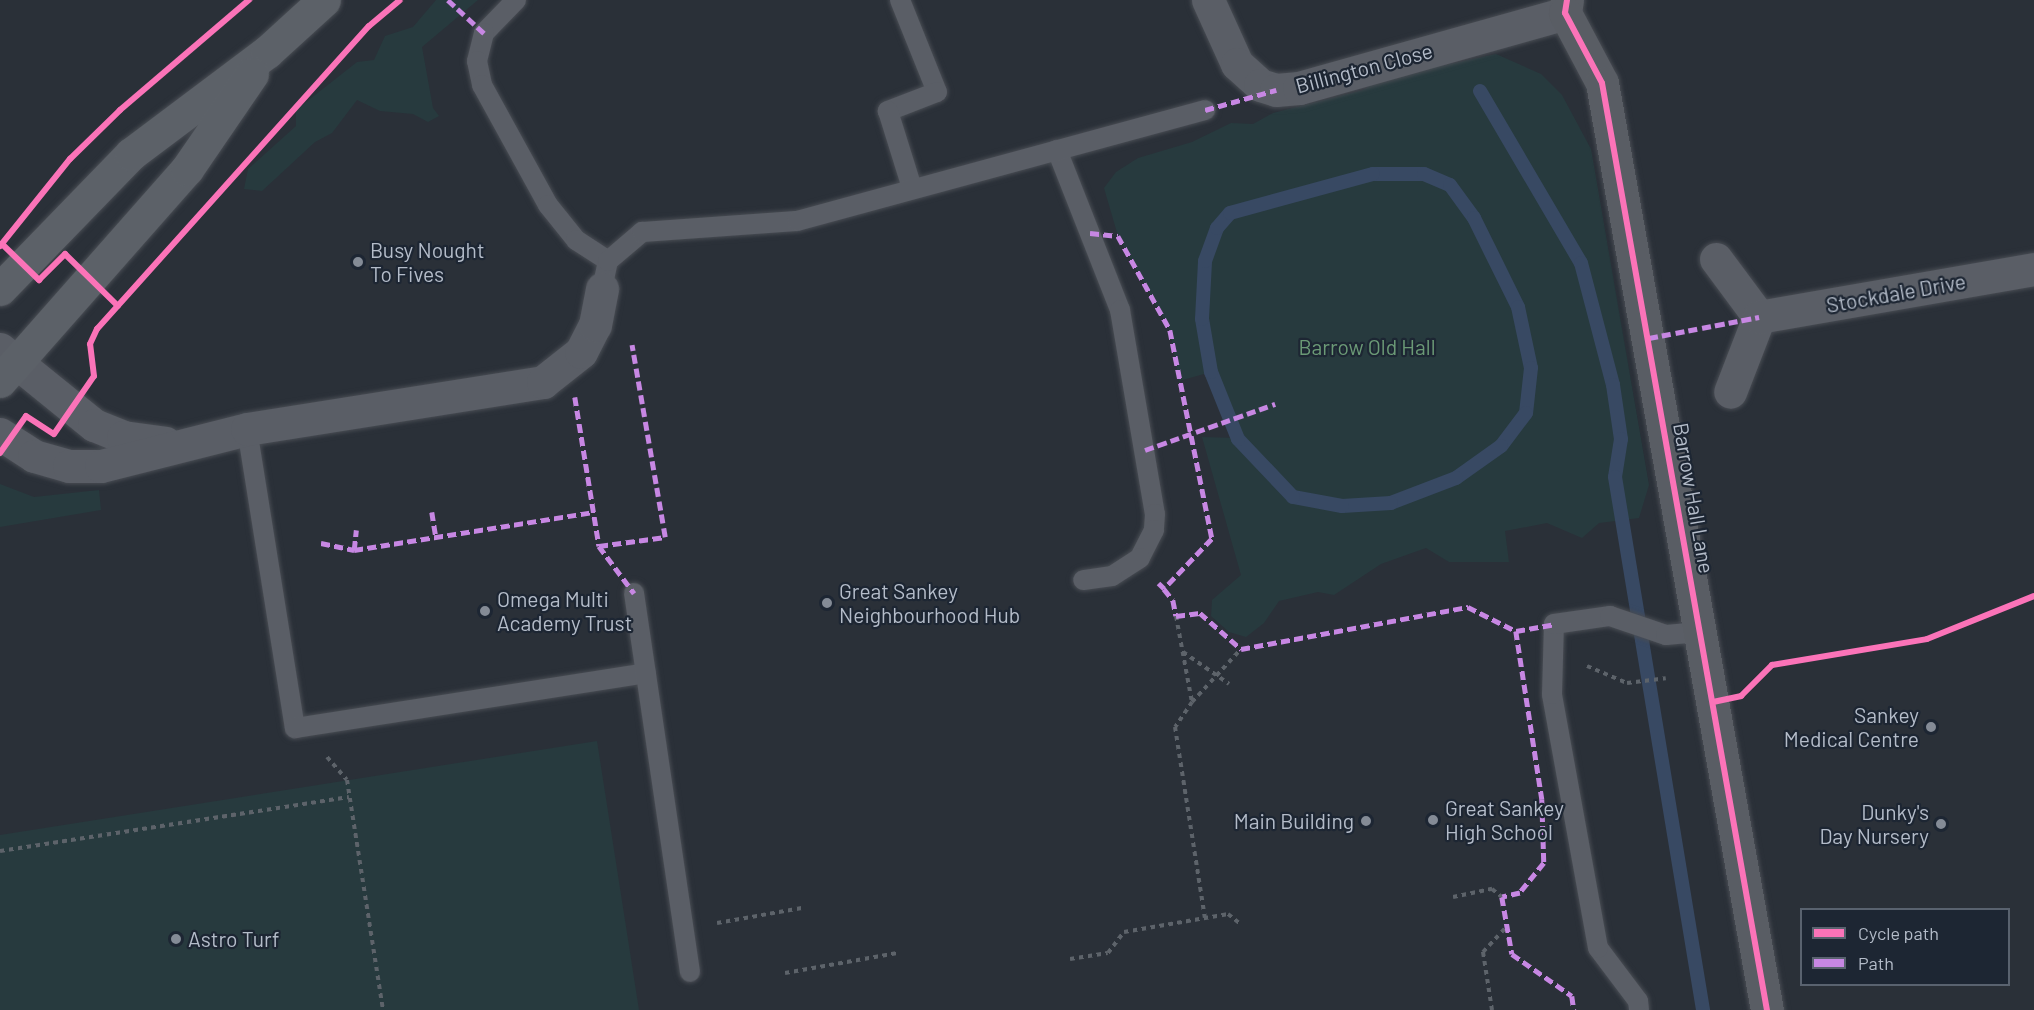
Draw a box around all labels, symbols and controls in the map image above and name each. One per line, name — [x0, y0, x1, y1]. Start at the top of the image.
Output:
street label: Billington Close — [1293, 38, 1435, 98]
place label: Busy Nought To Fives — [370, 237, 485, 287]
marker: Busy Nought To Fives — [351, 255, 365, 269]
street label: Stockdale Drive — [1824, 268, 1968, 318]
park label: Barrow Old Hall — [1298, 334, 1436, 360]
street label: Barrow Hall Lane — [1668, 421, 1720, 575]
place label: Great Sankey Neighbourhood Hub — [839, 578, 1020, 628]
place label: Omega Multi Academy Trust — [497, 586, 632, 636]
marker: Great Sankey Neighbourhood Hub — [820, 596, 834, 610]
marker: Omega Multi Academy Trust — [478, 604, 492, 618]
place label: Sankey Medical Centre — [1784, 702, 1919, 752]
marker: Sankey Medical Centre — [1924, 720, 1938, 734]
place label: Great Sankey High School — [1445, 795, 1564, 845]
place label: Dunky's Day Nursery — [1819, 799, 1929, 849]
place label: Main Building — [1234, 808, 1354, 834]
marker: Great Sankey High School — [1426, 813, 1440, 827]
marker: Main Building — [1359, 814, 1373, 828]
marker: Dunky's Day Nursery — [1934, 817, 1948, 831]
legend — [1800, 908, 2010, 986]
text: Cycle path — [1858, 922, 1939, 944]
place label: Astro Turf — [188, 926, 279, 952]
marker: Astro Turf — [169, 932, 183, 946]
text: Path — [1858, 952, 1894, 974]

